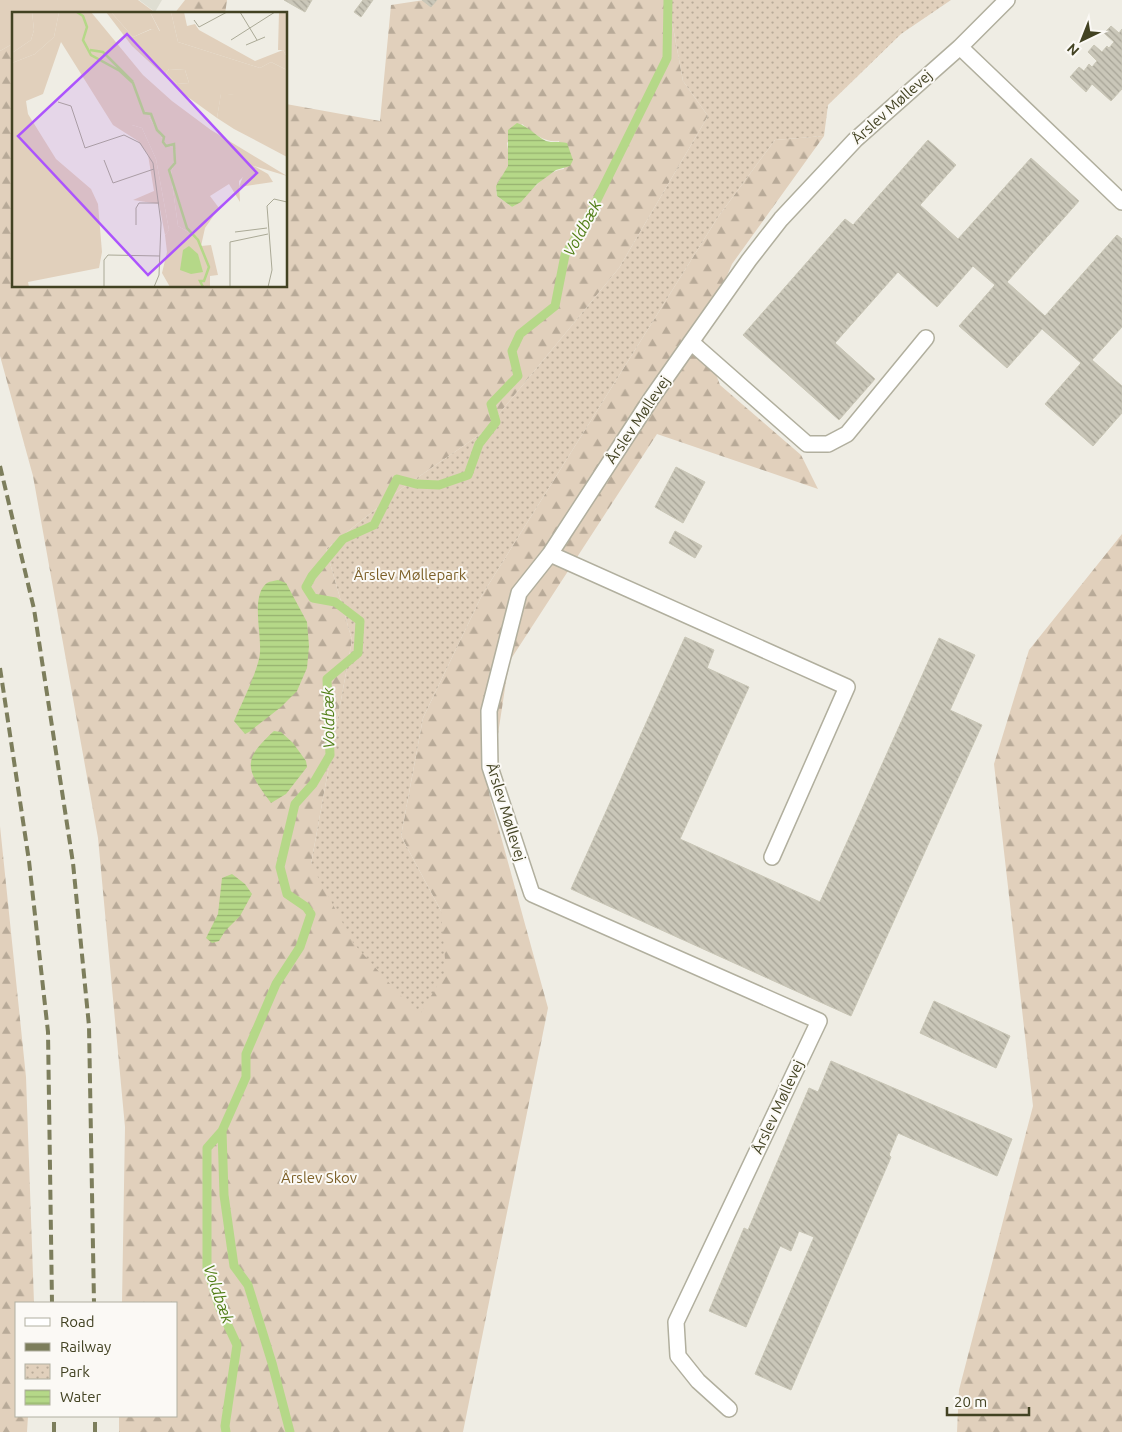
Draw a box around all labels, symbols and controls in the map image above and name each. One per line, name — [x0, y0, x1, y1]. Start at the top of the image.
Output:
inset map — [12, 12, 288, 288]
north arrow — [1057, 15, 1107, 65]
text: N — [1064, 40, 1082, 59]
street label: Årslev Møllevej — [848, 66, 935, 147]
water label: Voldbæk — [559, 196, 605, 259]
street label: Årslev Møllevej — [602, 373, 673, 467]
park label: Årslev Møllepark — [354, 566, 467, 583]
water label: Voldbæk — [318, 686, 338, 749]
street label: Årslev Møllevej — [483, 761, 530, 863]
street label: Årslev Møllevej — [748, 1057, 807, 1157]
park label: Årslev Skov — [281, 1169, 358, 1186]
water label: Voldbæk — [201, 1262, 238, 1327]
legend — [15, 1302, 178, 1417]
text: Road — [60, 1313, 95, 1330]
text: Railway — [60, 1338, 111, 1355]
text: Park — [60, 1363, 90, 1380]
scale bar — [947, 1384, 1030, 1416]
text: Water — [60, 1388, 101, 1405]
text: 20 m — [954, 1393, 987, 1410]

